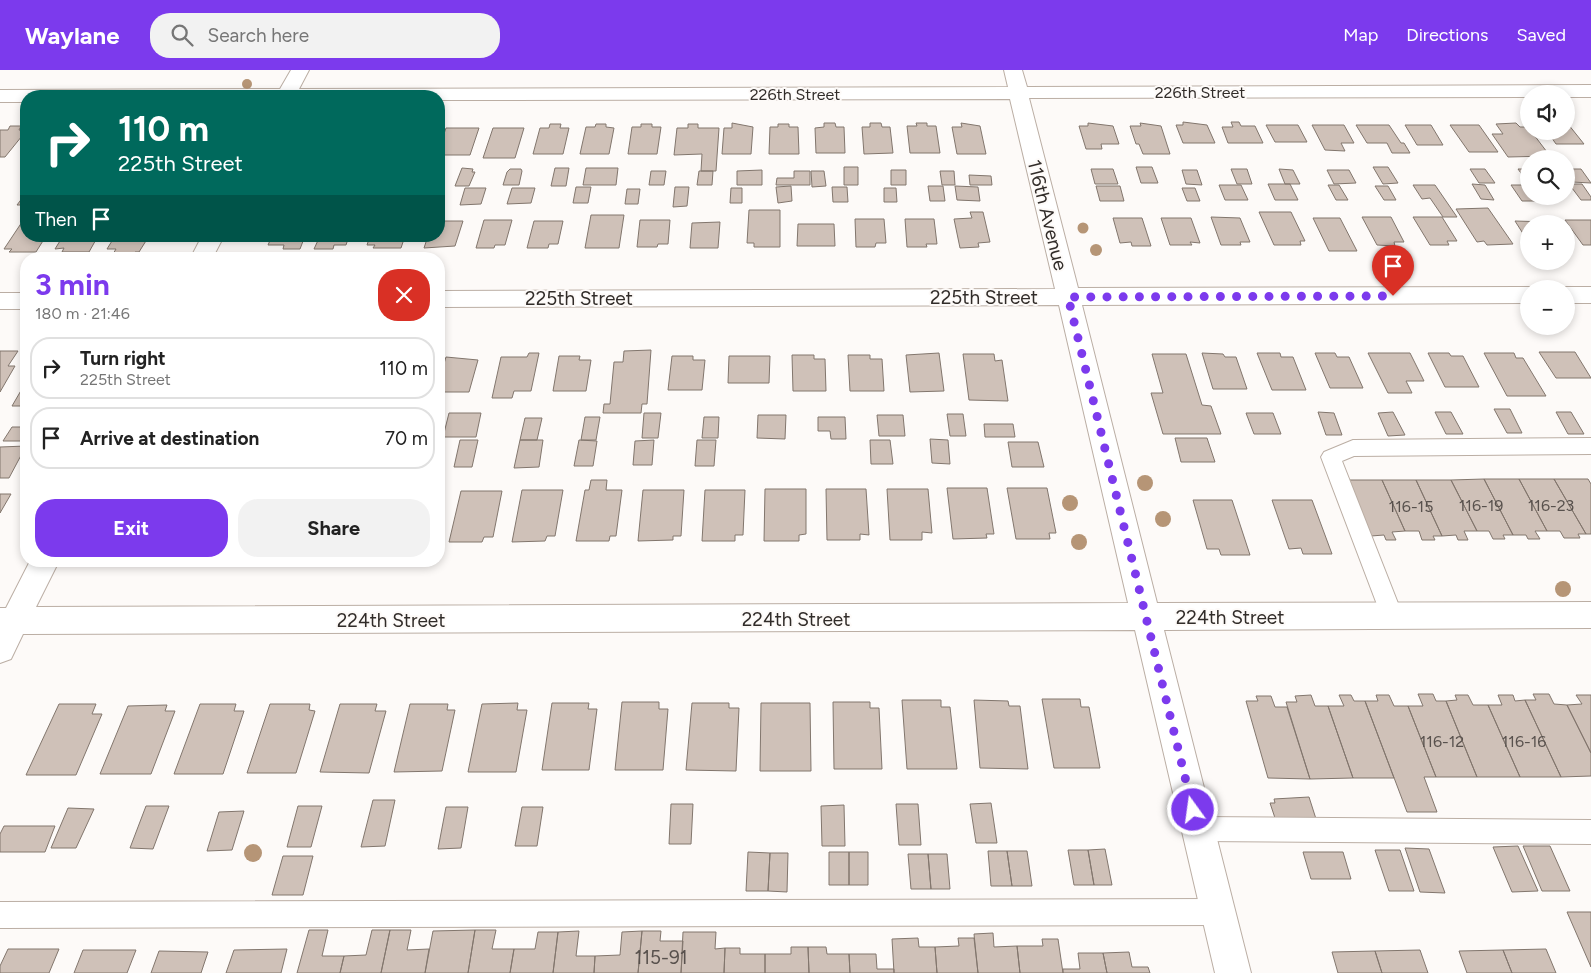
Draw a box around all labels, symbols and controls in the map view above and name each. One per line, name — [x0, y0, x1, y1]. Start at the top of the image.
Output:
search box — [150, 13, 500, 58]
text: Waylane — [25, 21, 120, 50]
icon: search — [168, 21, 196, 49]
text: Search here — [208, 24, 309, 47]
text: Map — [1343, 24, 1378, 46]
text: Directions — [1406, 24, 1488, 46]
text: Saved — [1516, 24, 1566, 46]
street label: 226th Street — [1155, 83, 1245, 102]
street label: 226th Street — [750, 85, 840, 104]
map controls — [1520, 85, 1575, 335]
button: sound — [1520, 85, 1575, 140]
text: 110 m — [118, 108, 209, 150]
icon: right — [35, 110, 100, 175]
text: 225th Street — [118, 150, 243, 177]
button: search — [1520, 150, 1575, 205]
street label: 116th Avenue — [1023, 157, 1072, 273]
icon: arrive — [87, 205, 115, 233]
text: Then — [35, 208, 77, 231]
button: + — [1520, 215, 1575, 270]
pin — [1372, 245, 1414, 296]
icon: arrive — [1379, 252, 1407, 280]
text: 3 min — [35, 266, 110, 303]
button: close — [378, 269, 430, 321]
button: − — [1520, 280, 1575, 335]
street label: 225th Street — [930, 286, 1038, 309]
street label: 225th Street — [525, 287, 633, 310]
text: 180 m · 21:46 — [35, 304, 130, 323]
text: Turn right — [80, 347, 166, 370]
icon: right — [37, 354, 65, 382]
text: 110 m — [379, 357, 428, 380]
text: 225th Street — [80, 370, 171, 389]
icon: arrive — [37, 424, 65, 452]
text: Arrive at destination — [80, 427, 259, 450]
text: 70 m — [385, 427, 428, 450]
house number: 116-19 — [1459, 496, 1503, 515]
house number: 116-23 — [1528, 496, 1574, 515]
house number: 116-15 — [1389, 497, 1433, 516]
button: Exit — [35, 499, 228, 557]
button: Share — [238, 499, 430, 557]
street label: 224th Street — [1176, 606, 1284, 629]
street label: 224th Street — [742, 608, 850, 631]
street label: 224th Street — [337, 609, 445, 632]
house number: 116-12 — [1420, 732, 1464, 751]
house number: 116-16 — [1502, 732, 1546, 751]
position arrow — [1166, 783, 1218, 835]
house number: 115-91 — [634, 946, 688, 969]

